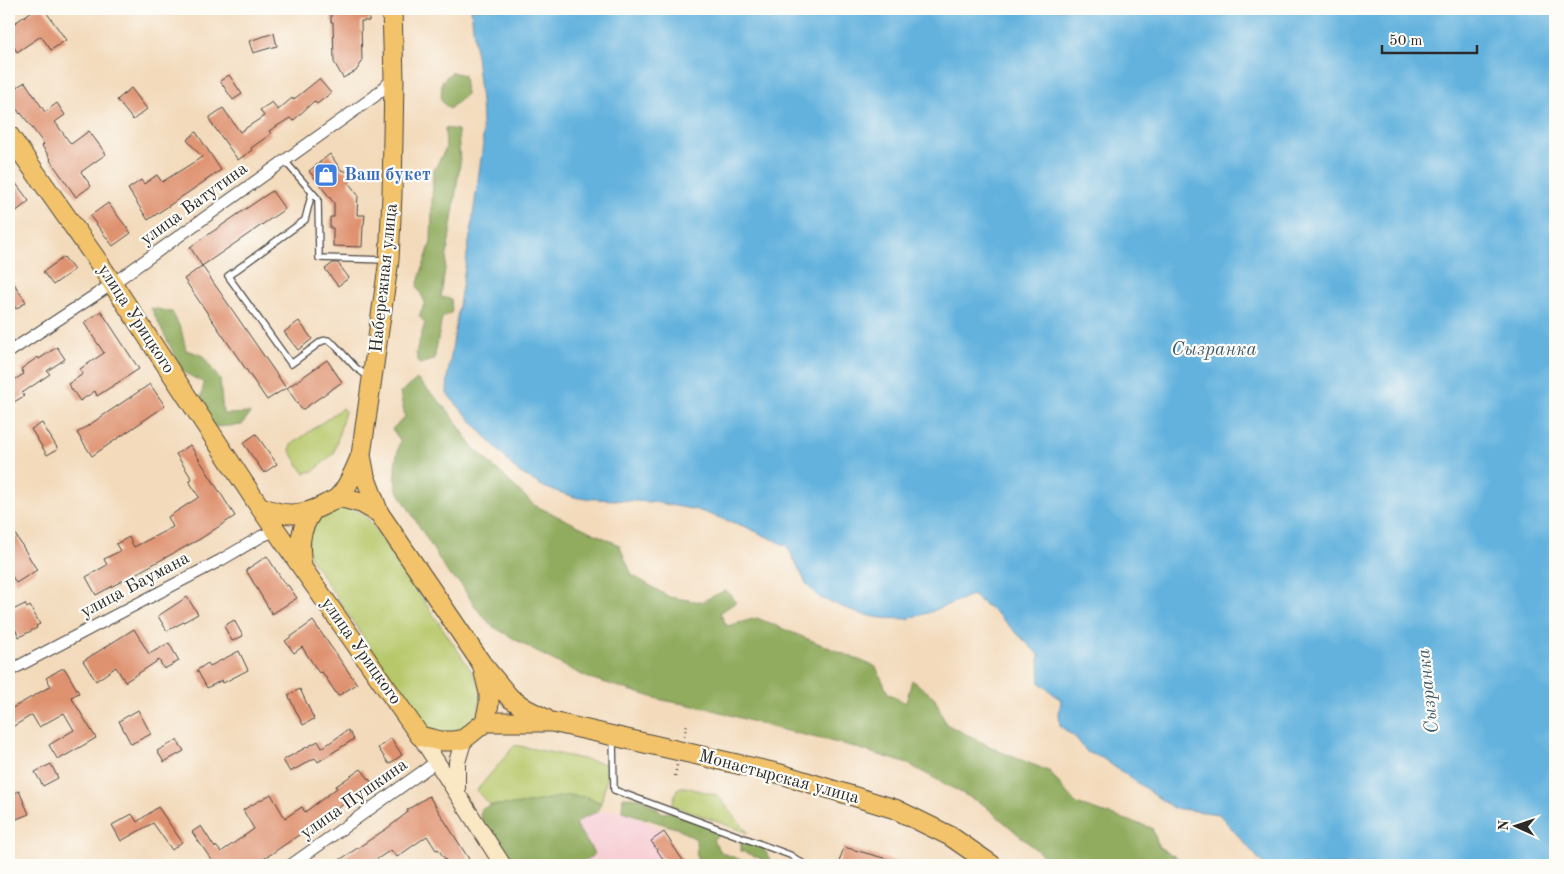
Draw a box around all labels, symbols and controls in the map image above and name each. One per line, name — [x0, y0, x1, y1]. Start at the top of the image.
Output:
scale bar — [1382, 22, 1476, 54]
text: 50 m — [1389, 34, 1423, 49]
street label: улица Ватутина — [137, 159, 251, 249]
shop icon: Ваш букет — [313, 162, 339, 188]
place label: Ваш букет — [344, 166, 431, 184]
street label: Набережная улица — [367, 202, 401, 354]
street label: улица Урицкого — [94, 261, 178, 377]
water label: Сызранка — [1171, 341, 1257, 360]
street label: улица Баумана — [78, 549, 192, 621]
street label: улица Урицкого — [317, 594, 405, 708]
water label: Сызранка — [1415, 648, 1443, 734]
street label: Монастырская улица — [697, 747, 861, 807]
street label: улица Пушкина — [297, 755, 411, 843]
north arrow — [1492, 802, 1542, 852]
text: N — [1497, 819, 1511, 831]

